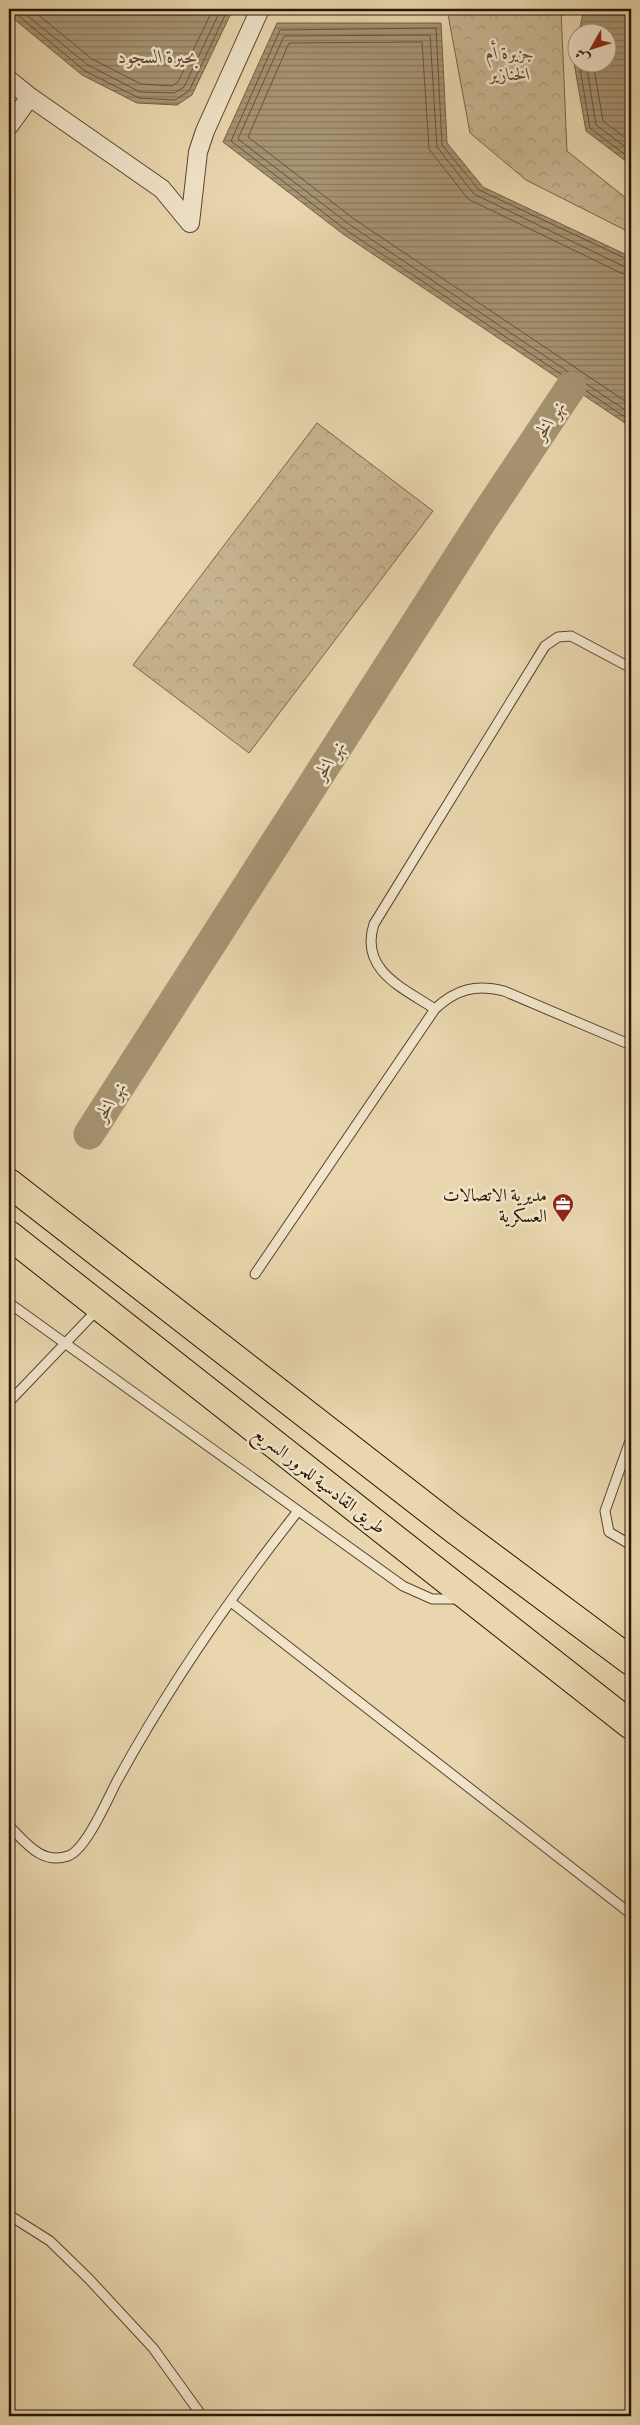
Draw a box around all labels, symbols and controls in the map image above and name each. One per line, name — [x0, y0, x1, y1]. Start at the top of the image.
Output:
north arrow — [568, 22, 618, 72]
park label: جزيرة أم الخنازير — [486, 40, 534, 85]
water label: بحيرة السجود — [118, 44, 198, 69]
text: ش — [570, 45, 593, 67]
water label: نهر الخر — [526, 395, 571, 446]
water label: نهر الخر — [306, 735, 351, 786]
water label: نهر الخر — [87, 1076, 132, 1127]
place label: مديرية الاتصالات العسكرية — [443, 1183, 547, 1228]
office icon: مديرية الاتصالات العسكرية — [551, 1192, 575, 1223]
street label: طريق القادسية للمرور السريع — [246, 1421, 391, 1543]

